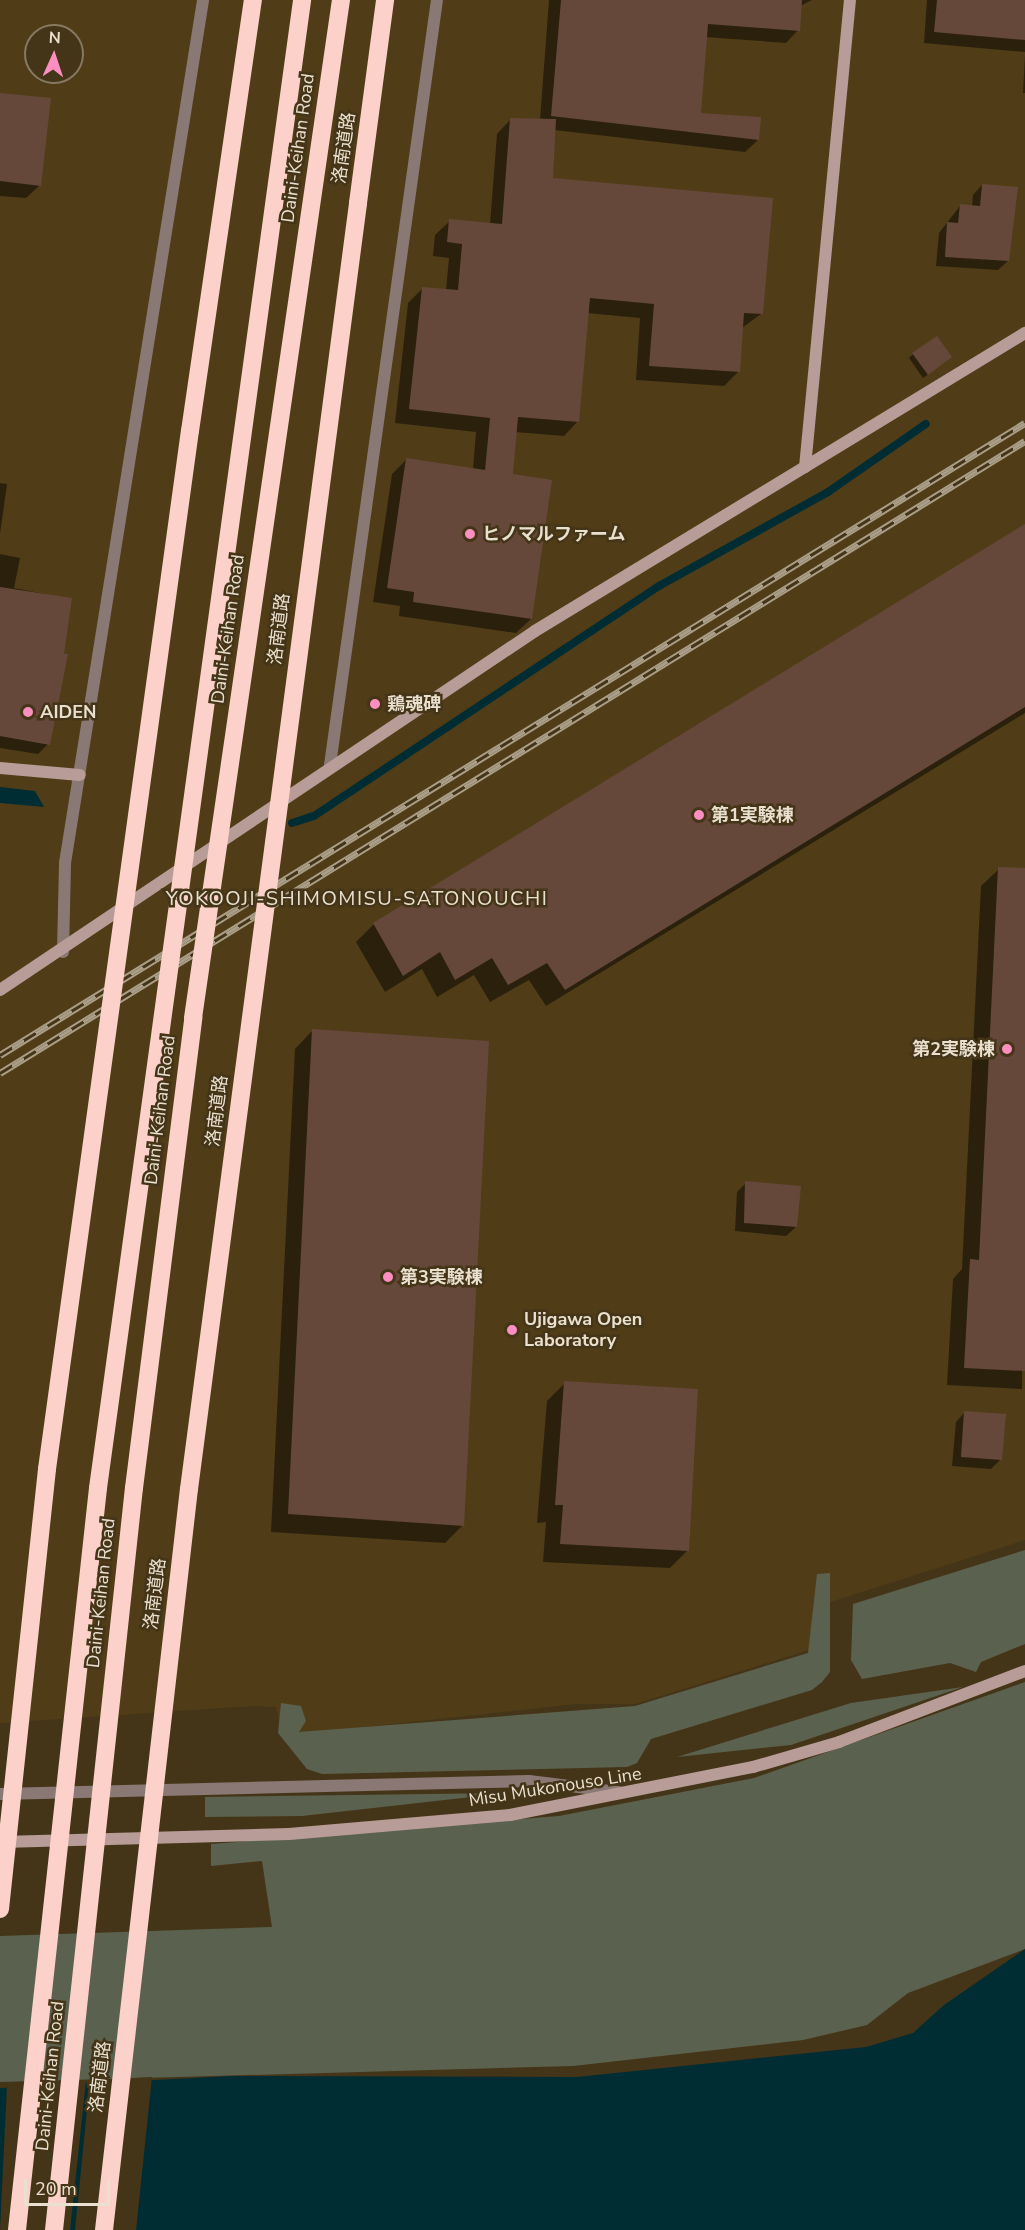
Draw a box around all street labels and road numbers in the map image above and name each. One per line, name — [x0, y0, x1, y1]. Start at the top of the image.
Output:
street label: Daini-Keihan Road — [277, 72, 319, 224]
street label: 洛南道路 — [328, 111, 360, 185]
street label: Daini-Keihan Road — [207, 553, 249, 705]
street label: 洛南道路 — [264, 592, 294, 666]
street label: Daini-Keihan Road — [140, 1034, 180, 1186]
street label: 洛南道路 — [202, 1074, 232, 1148]
street label: Daini-Keihan Road — [82, 1517, 120, 1669]
street label: 洛南道路 — [140, 1557, 170, 1631]
street label: Misu Mukonouso Line — [467, 1763, 643, 1811]
street label: Daini-Keihan Road — [31, 2000, 69, 2152]
street label: 洛南道路 — [85, 2040, 115, 2114]

